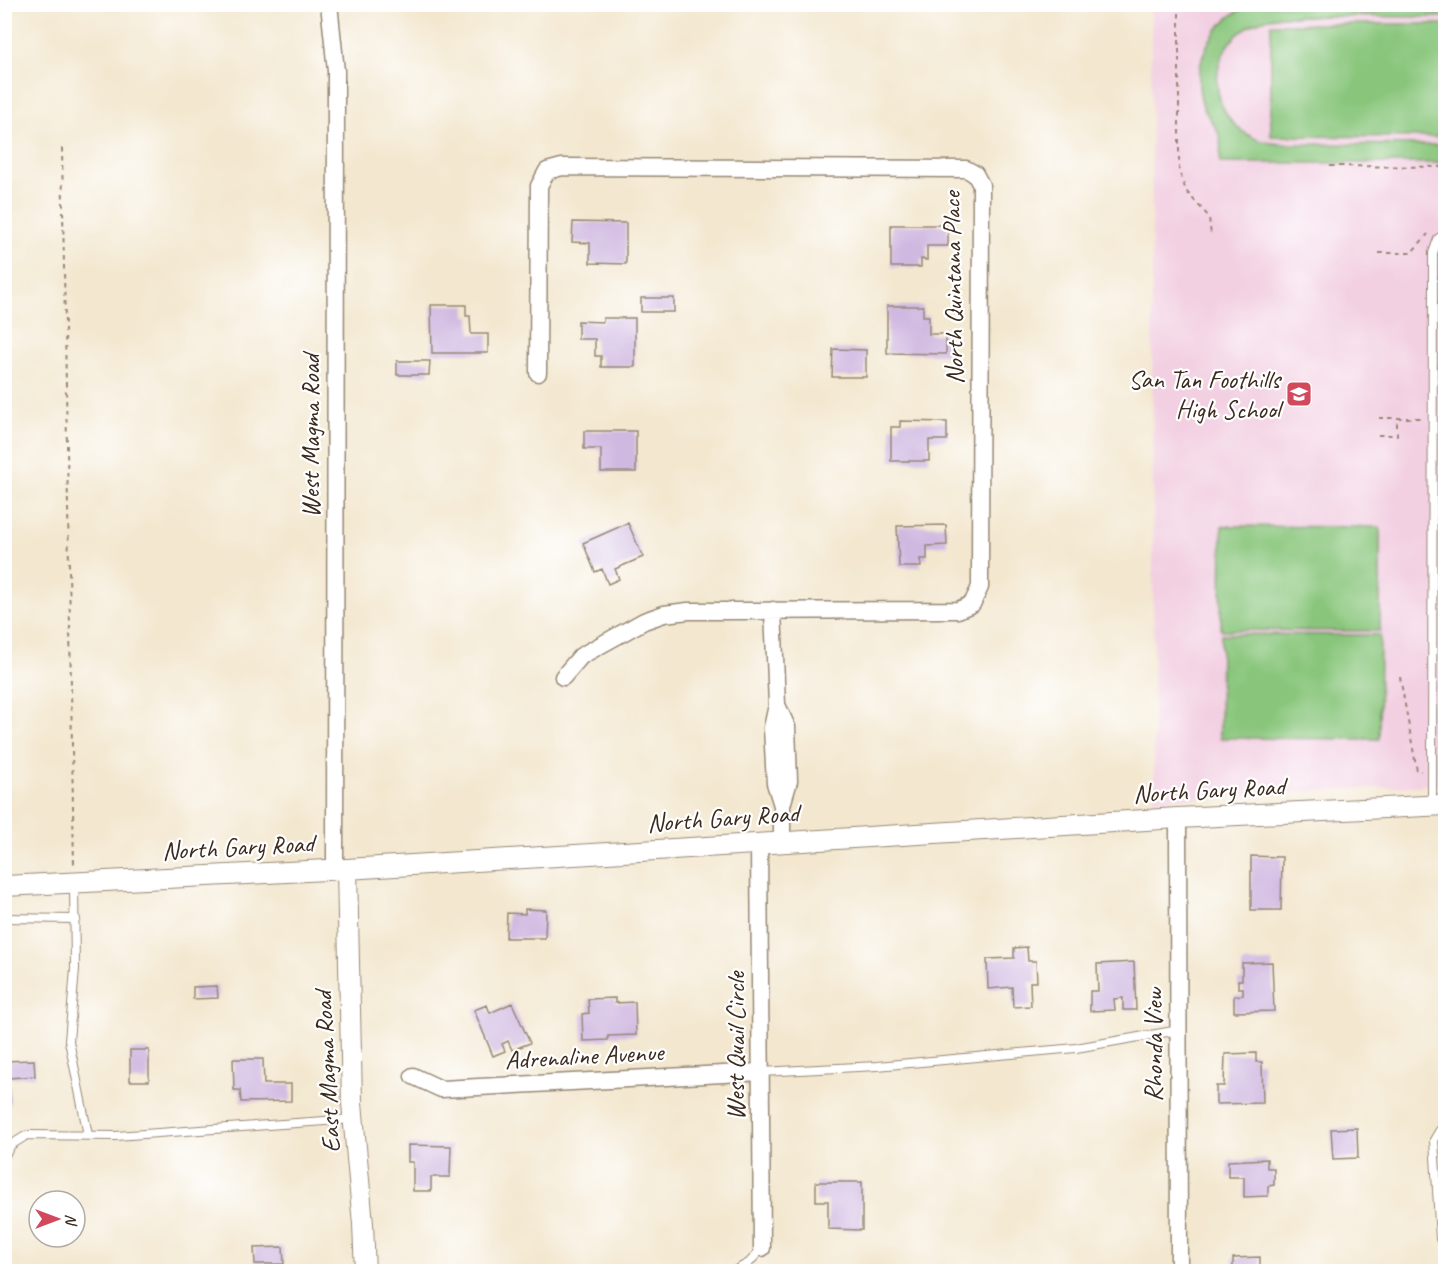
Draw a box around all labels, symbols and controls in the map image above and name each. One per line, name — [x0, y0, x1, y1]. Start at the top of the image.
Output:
street label: North Quintana Place — [935, 189, 971, 385]
street label: West Magma Road — [294, 350, 327, 518]
place label: San Tan Foothills High School — [1128, 363, 1285, 426]
school or university icon: San Tan Foothills High School — [1284, 379, 1314, 409]
street label: North Gary Road — [1132, 769, 1290, 810]
street label: North Gary Road — [646, 796, 804, 840]
street label: North Gary Road — [161, 826, 319, 867]
street label: West Quail Circle — [719, 970, 752, 1120]
street label: Rhonda View — [1137, 986, 1170, 1102]
street label: East Magma Road — [306, 987, 348, 1154]
street label: Adrenaline Avenue — [504, 1035, 667, 1077]
north arrow — [27, 1189, 87, 1249]
text: N — [61, 1214, 81, 1227]

